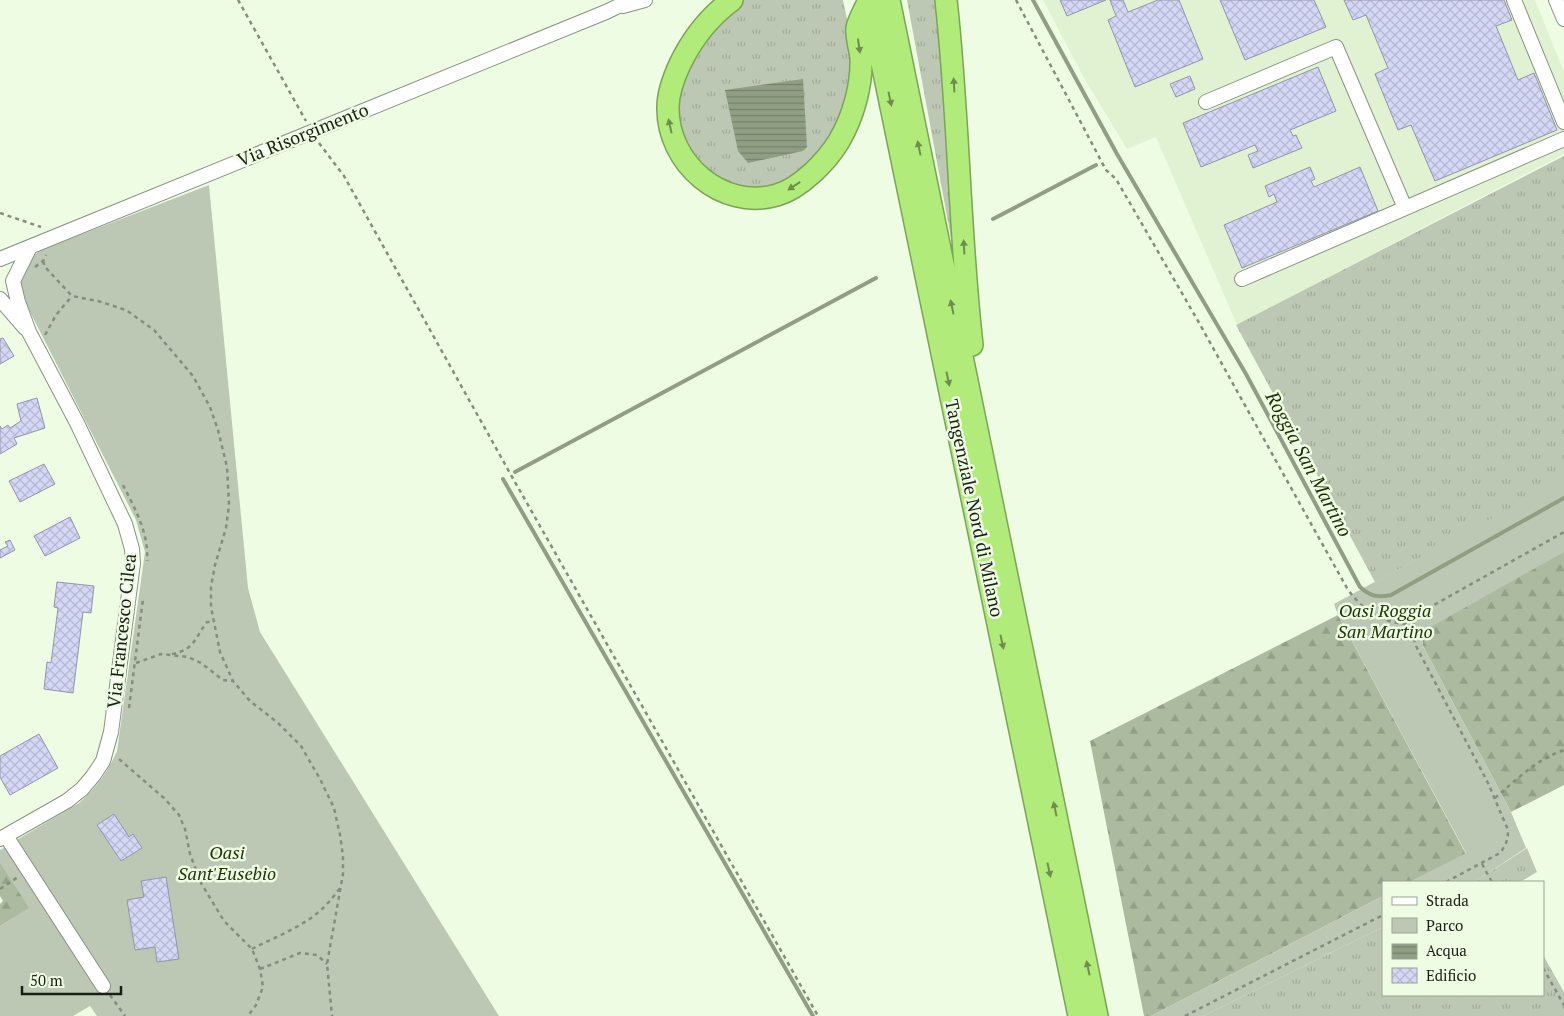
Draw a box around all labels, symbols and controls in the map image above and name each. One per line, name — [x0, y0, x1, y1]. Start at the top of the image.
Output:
one-way arrow — [855, 38, 863, 54]
one-way arrow — [950, 77, 958, 93]
one-way arrow — [886, 92, 894, 107]
street label: Via Risorgimento — [233, 97, 372, 171]
one-way arrow — [666, 119, 674, 134]
one-way arrow — [915, 140, 923, 155]
one-way arrow — [788, 181, 801, 191]
one-way arrow — [959, 239, 967, 255]
one-way arrow — [948, 299, 956, 315]
one-way arrow — [944, 371, 952, 387]
water label: Roggia San Martino — [1260, 386, 1358, 541]
street label: Tangenziale Nord di Milano — [940, 397, 1010, 619]
street label: Via Francesco Cilea — [101, 552, 141, 710]
park label: Oasi Roggia San Martino — [1337, 598, 1433, 643]
one-way arrow — [998, 635, 1006, 650]
one-way arrow — [1051, 801, 1059, 817]
park label: Oasi Sant'Eusebio — [178, 840, 276, 885]
one-way arrow — [1045, 862, 1053, 877]
legend — [1382, 881, 1544, 996]
text: Strada — [1426, 890, 1469, 910]
text: Parco — [1426, 915, 1463, 935]
text: Acqua — [1426, 940, 1467, 960]
one-way arrow — [1083, 960, 1091, 976]
scale bar — [22, 964, 121, 996]
text: Edificio — [1426, 965, 1476, 985]
text: 50 m — [30, 970, 63, 990]

